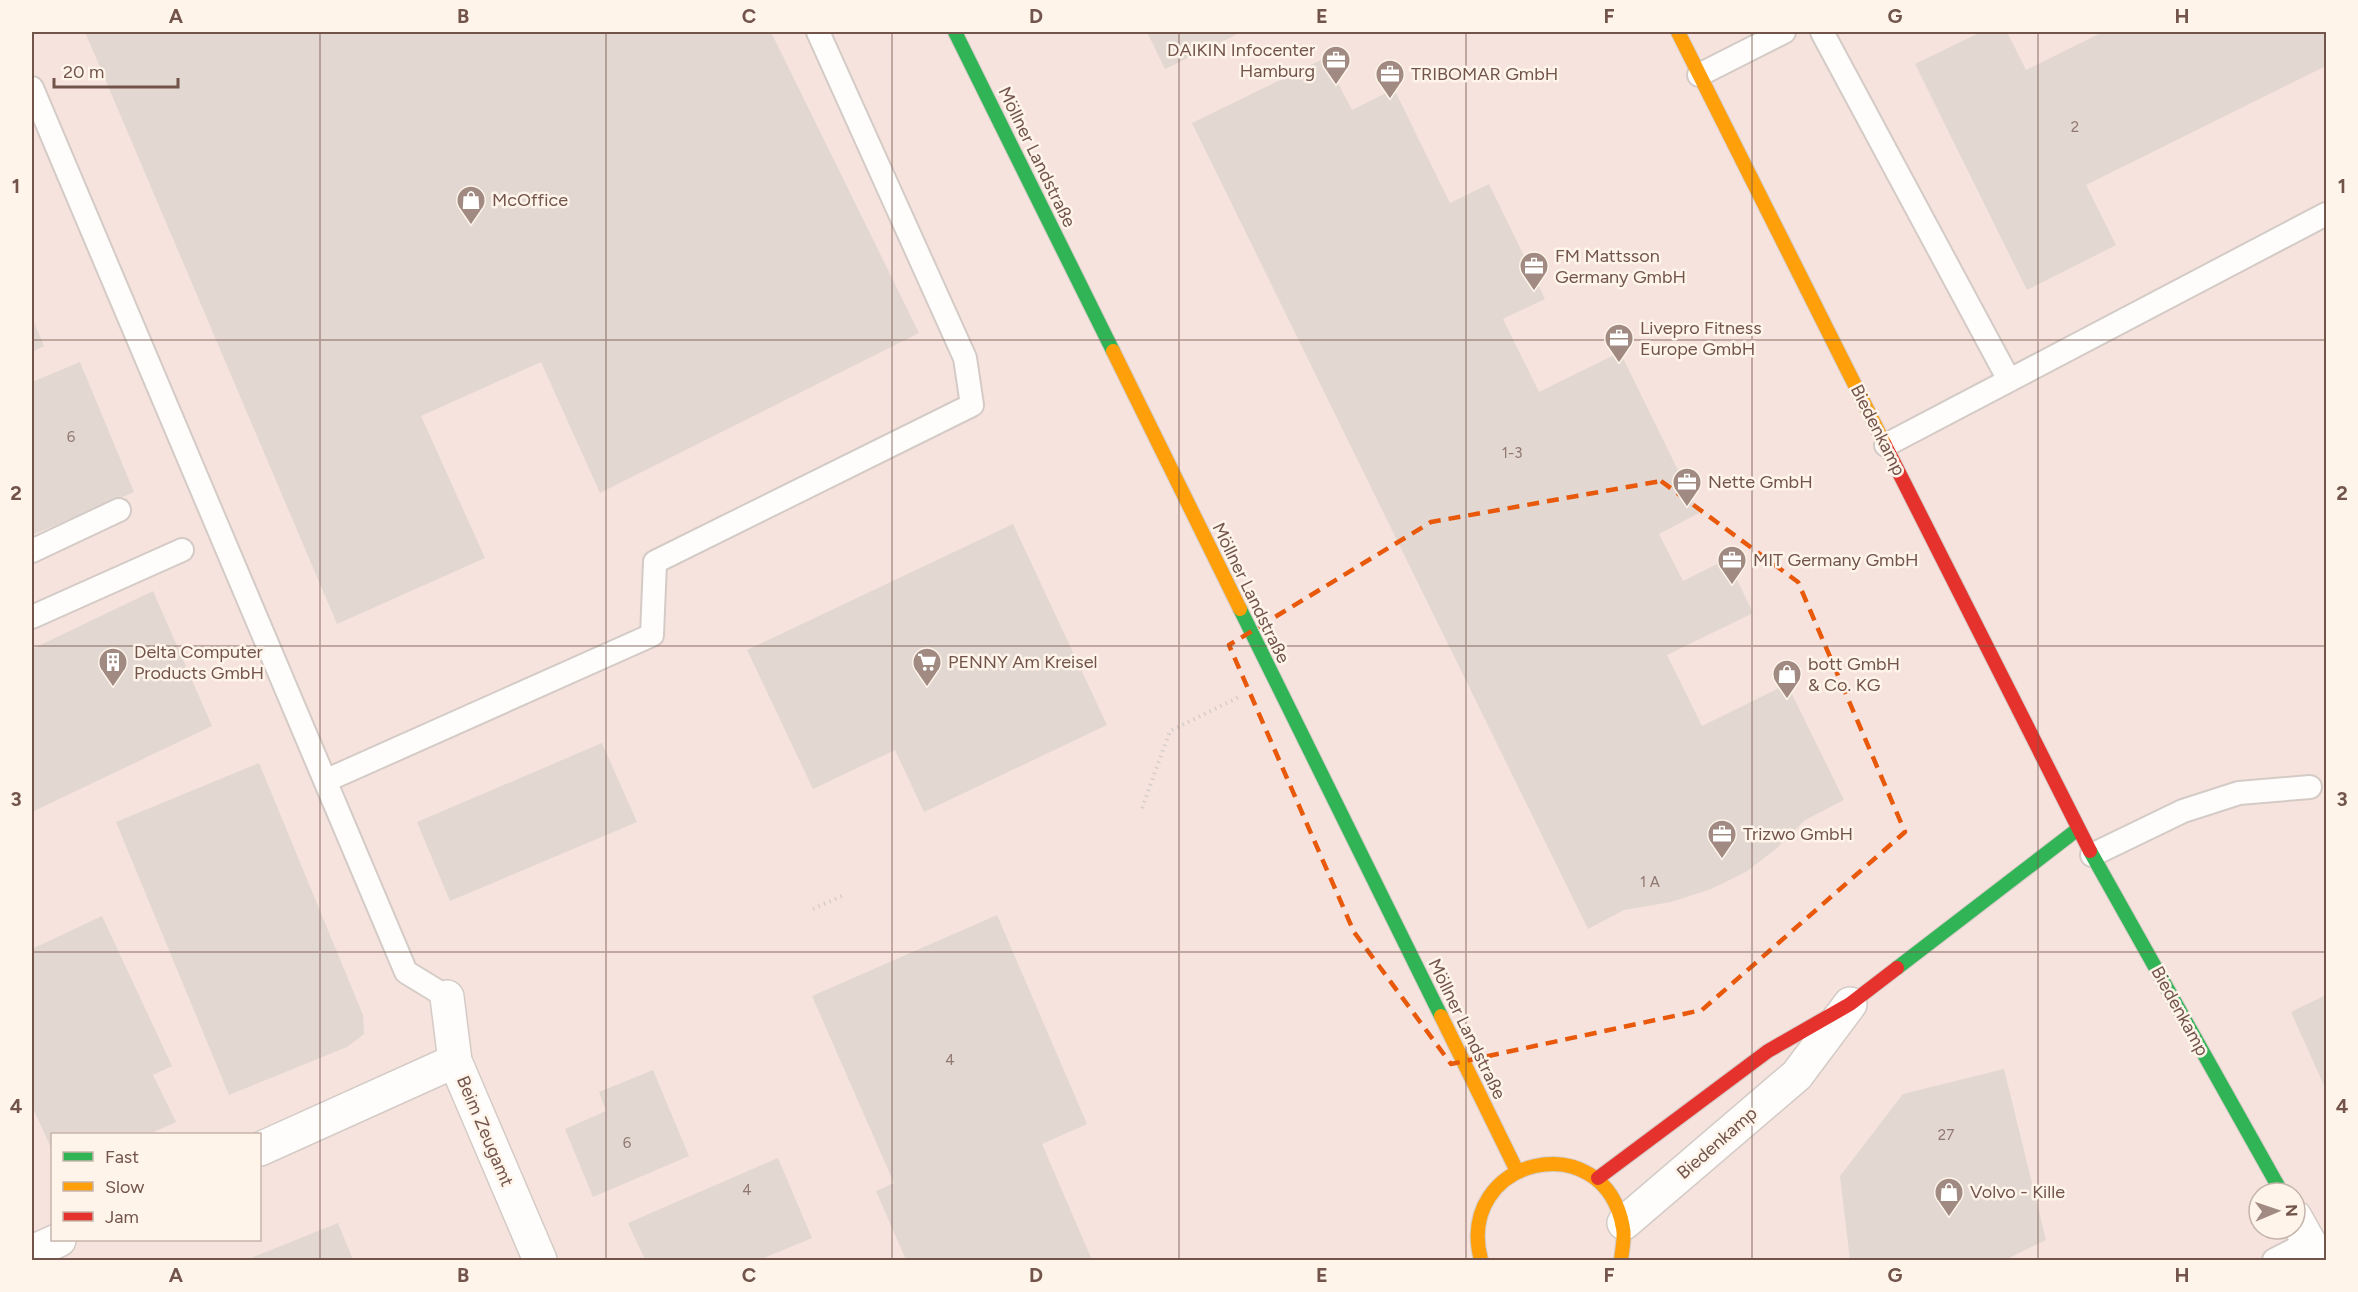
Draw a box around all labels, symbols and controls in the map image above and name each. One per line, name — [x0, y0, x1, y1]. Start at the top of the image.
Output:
text: A — [169, 4, 184, 28]
text: B — [457, 4, 469, 28]
text: C — [742, 4, 756, 28]
text: D — [1029, 4, 1043, 28]
text: E — [1316, 4, 1328, 28]
text: F — [1603, 4, 1615, 28]
text: G — [1888, 4, 1903, 28]
text: H — [2175, 4, 2190, 28]
place label: DAIKIN Infocenter Hamburg — [1167, 39, 1315, 82]
office icon: DAIKIN Infocenter Hamburg — [1320, 44, 1352, 86]
scale bar — [54, 51, 178, 89]
office icon: TRIBOMAR GmbH — [1374, 58, 1406, 100]
text: 20 m — [63, 61, 104, 83]
place label: TRIBOMAR GmbH — [1411, 63, 1558, 85]
street label: Möllner Landstraße — [993, 83, 1081, 231]
house number: 2 — [2071, 118, 2079, 136]
text: 1 — [12, 174, 20, 198]
text: 1 — [2338, 174, 2346, 198]
shop icon: McOffice — [455, 184, 487, 226]
place label: McOffice — [492, 189, 568, 211]
place label: FM Mattsson Germany GmbH — [1555, 245, 1686, 288]
office icon: FM Mattsson Germany GmbH — [1518, 250, 1550, 292]
place label: Livepro Fitness Europe GmbH — [1640, 317, 1762, 360]
office icon: Livepro Fitness Europe GmbH — [1603, 322, 1635, 364]
street label: Biedenkamp — [1846, 381, 1910, 479]
house number: 6 — [67, 428, 76, 446]
house number: 1-3 — [1502, 444, 1522, 462]
office icon: Nette GmbH — [1671, 466, 1703, 508]
place label: Nette GmbH — [1708, 471, 1813, 493]
text: 2 — [10, 481, 22, 505]
text: 2 — [2336, 481, 2348, 505]
street label: Möllner Landstraße — [1207, 519, 1295, 667]
office icon: MIT Germany GmbH — [1716, 544, 1748, 586]
place label: MIT Germany GmbH — [1753, 549, 1918, 571]
place label: Delta Computer Products GmbH — [134, 641, 264, 684]
building icon: Delta Computer Products GmbH — [97, 646, 129, 688]
supermarket icon: PENNY Am Kreisel — [911, 646, 943, 688]
place label: PENNY Am Kreisel — [948, 651, 1097, 673]
place label: bott GmbH & Co. KG — [1808, 653, 1900, 696]
shop icon: bott GmbH & Co. KG — [1771, 658, 1803, 700]
text: 3 — [10, 787, 22, 811]
text: 3 — [2336, 787, 2348, 811]
office icon: Trizwo GmbH — [1706, 818, 1738, 860]
place label: Trizwo GmbH — [1743, 823, 1853, 845]
house number: 1 A — [1640, 873, 1660, 891]
street label: Möllner Landstraße — [1423, 955, 1511, 1103]
street label: Biedenkamp — [2146, 962, 2214, 1060]
house number: 4 — [945, 1051, 955, 1069]
street label: Beim Zeugamt — [452, 1072, 518, 1190]
text: 4 — [10, 1094, 23, 1118]
text: 4 — [2336, 1094, 2349, 1118]
street label: Biedenkamp — [1672, 1102, 1762, 1184]
house number: 27 — [1938, 1126, 1954, 1144]
legend — [51, 1133, 261, 1241]
house number: 6 — [623, 1134, 632, 1152]
text: Fast — [105, 1146, 139, 1168]
text: Slow — [105, 1176, 144, 1198]
shop icon: Volvo - Kille — [1933, 1176, 1965, 1218]
house number: 4 — [742, 1181, 752, 1199]
place label: Volvo - Kille — [1970, 1181, 2065, 1203]
north arrow — [2247, 1181, 2307, 1241]
text: N — [2282, 1204, 2301, 1217]
text: Jam — [105, 1206, 139, 1228]
text: A — [169, 1263, 184, 1287]
text: B — [457, 1263, 469, 1287]
text: C — [742, 1263, 756, 1287]
text: D — [1029, 1263, 1043, 1287]
text: E — [1316, 1263, 1328, 1287]
text: F — [1603, 1263, 1615, 1287]
text: G — [1888, 1263, 1903, 1287]
text: H — [2175, 1263, 2190, 1287]

